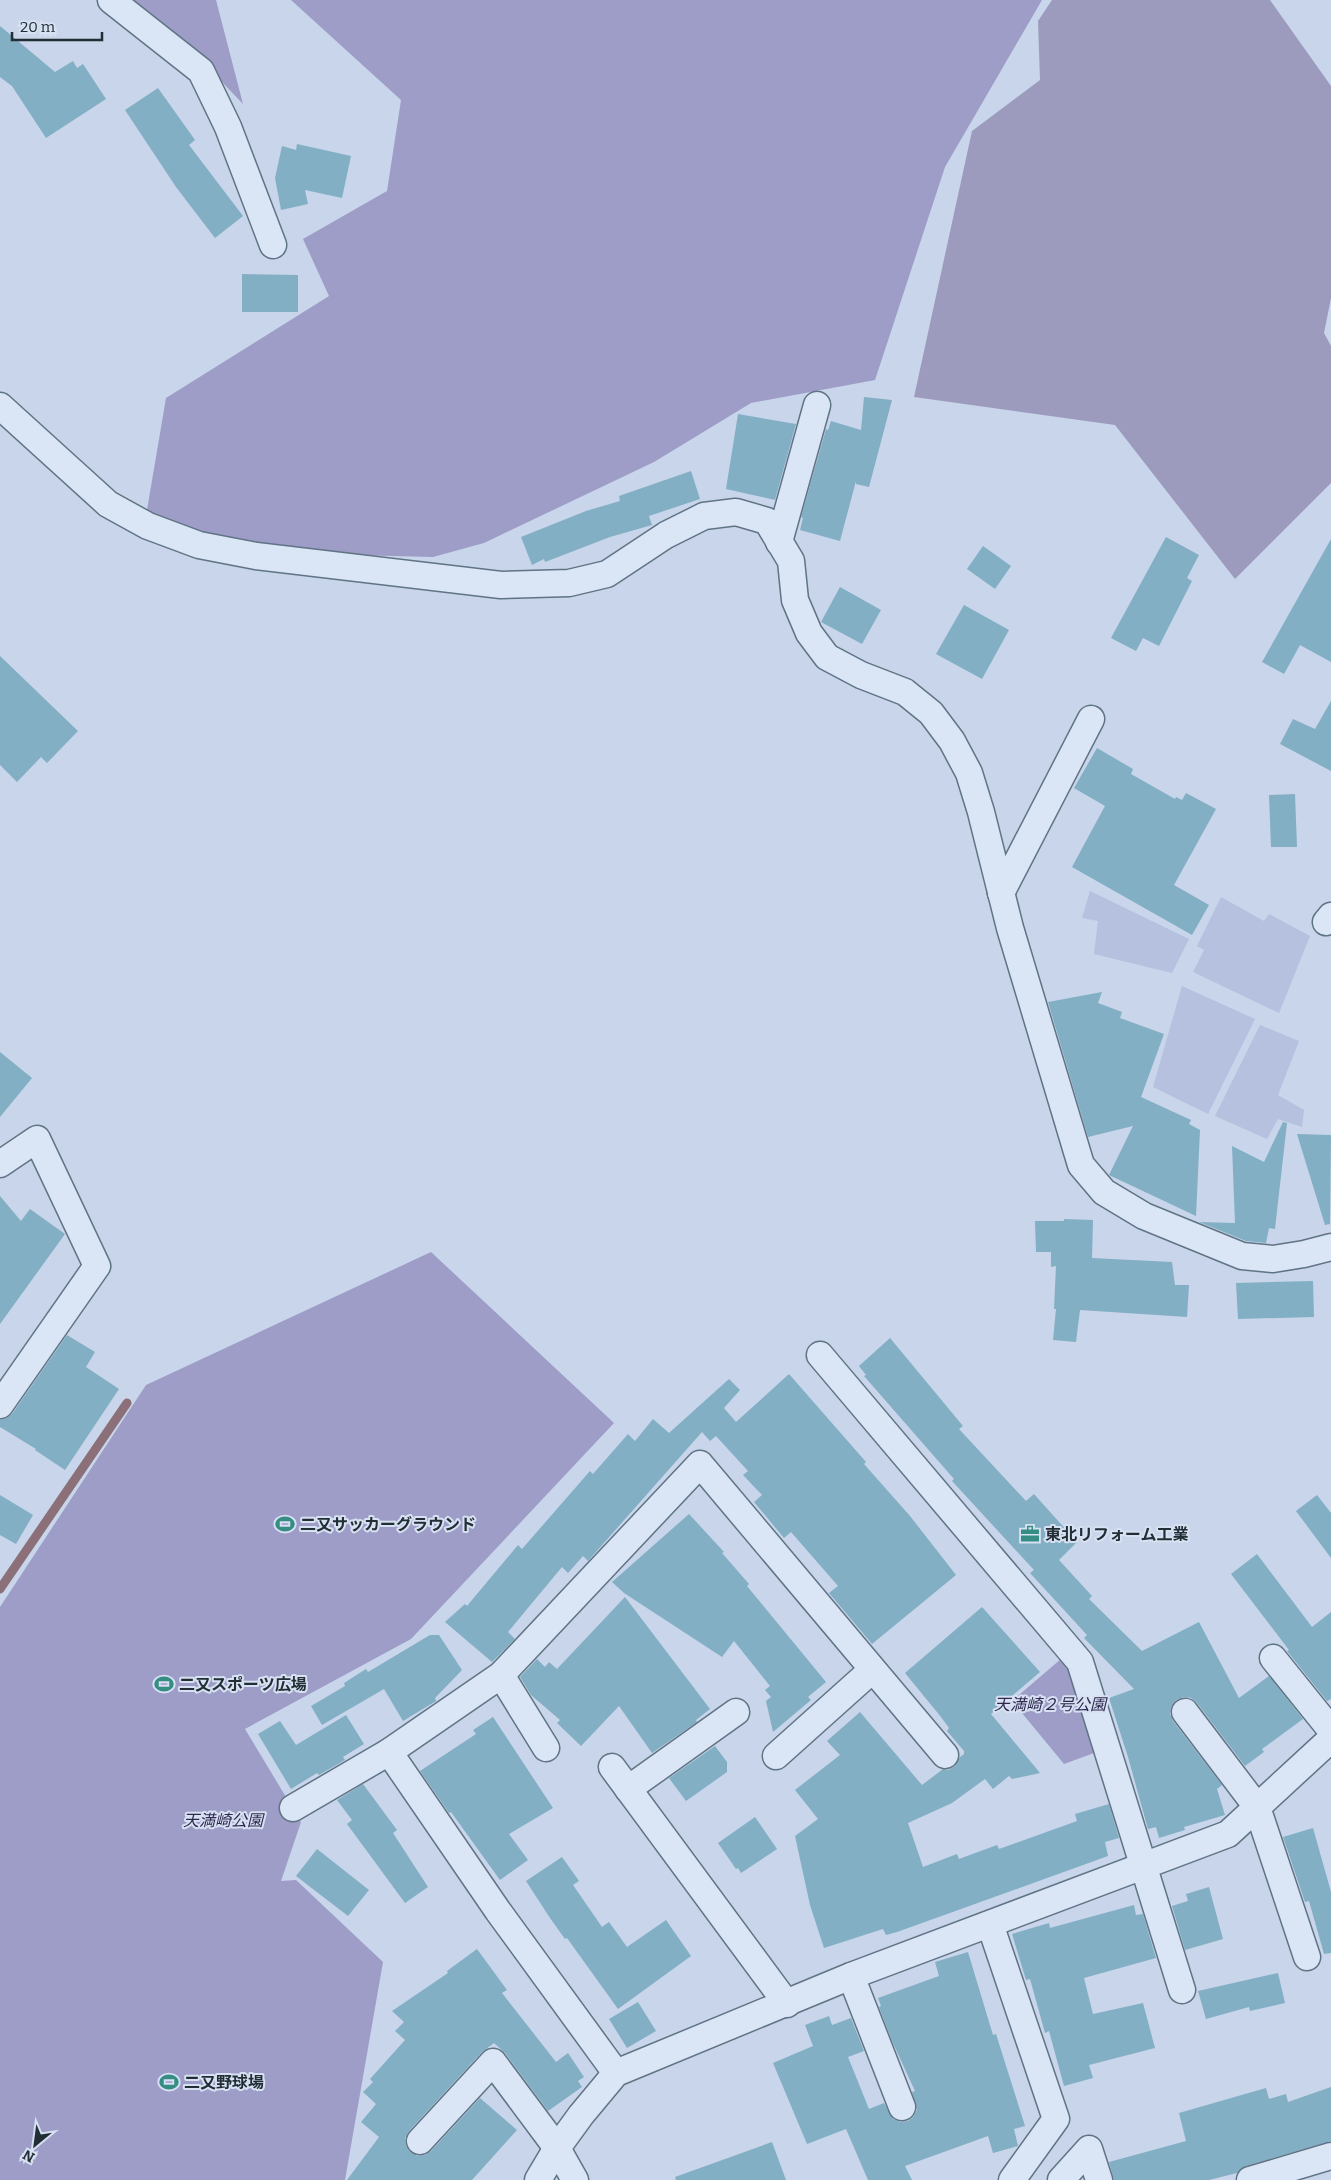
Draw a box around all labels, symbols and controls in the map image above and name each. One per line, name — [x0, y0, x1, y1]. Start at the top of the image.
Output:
scale bar — [12, 10, 102, 42]
text: 20 m — [20, 18, 56, 36]
sports icon: 二又サッカーグラウンド — [274, 1513, 296, 1535]
place label: 二又サッカーグラウンド — [300, 1515, 476, 1534]
office icon: 東北リフォーム工業 — [1019, 1523, 1041, 1545]
place label: 東北リフォーム工業 — [1045, 1525, 1189, 1544]
sports icon: 二又スポーツ広場 — [153, 1673, 175, 1695]
place label: 二又スポーツ広場 — [179, 1675, 307, 1694]
park label: 天満崎２号公園 — [994, 1695, 1108, 1714]
park label: 天満崎公園 — [183, 1811, 265, 1830]
sports icon: 二又野球場 — [158, 2071, 180, 2093]
place label: 二又野球場 — [184, 2073, 264, 2092]
north arrow — [10, 2120, 60, 2170]
text: N — [20, 2146, 38, 2166]

